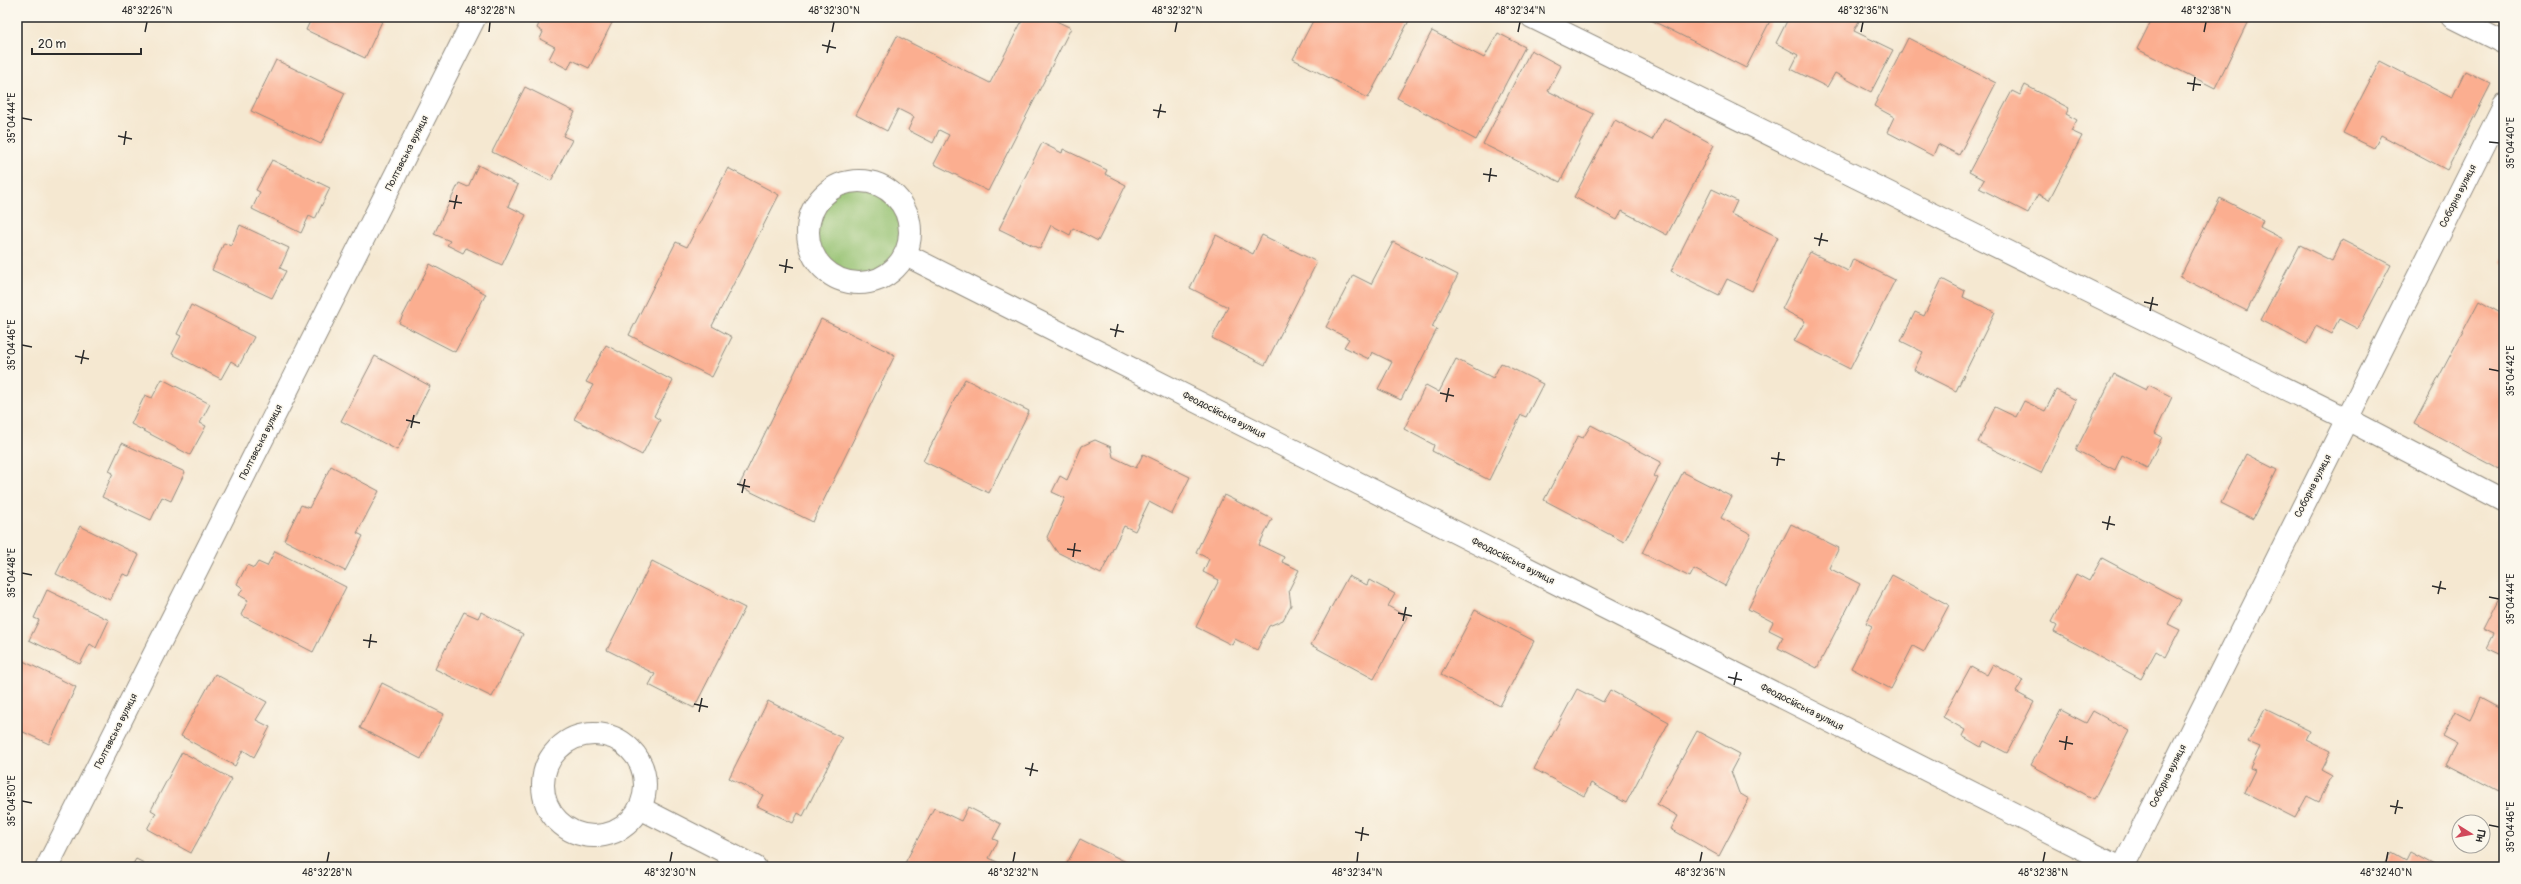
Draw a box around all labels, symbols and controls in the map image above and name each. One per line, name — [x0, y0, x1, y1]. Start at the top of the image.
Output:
text: 48°32'26"N — [122, 5, 173, 17]
text: 48°32'28"N — [465, 5, 515, 17]
text: 48°32'30"N — [808, 5, 860, 17]
text: 48°32'32"N — [1152, 5, 1202, 17]
text: 48°32'34"N — [1495, 5, 1546, 17]
text: 48°32'36"N — [1838, 5, 1889, 17]
text: 48°32'38"N — [2181, 5, 2231, 17]
scale bar — [32, 30, 141, 56]
text: 20 m — [38, 37, 67, 52]
text: 35°04'44"E — [6, 93, 18, 143]
street label: Полтавська вулиця — [383, 113, 431, 193]
text: 35°04'40"E — [2505, 117, 2517, 169]
street label: Соборна вулиця — [2437, 162, 2479, 229]
text: 35°04'46"E — [6, 320, 18, 370]
text: 35°04'42"E — [2505, 346, 2517, 396]
street label: Феодосійська вулиця — [1180, 389, 1268, 441]
street label: Полтавська вулиця — [237, 402, 285, 482]
street label: Соборна вулиця — [2292, 452, 2334, 519]
street label: Феодосійська вулиця — [1469, 535, 1557, 587]
text: 35°04'48"E — [6, 548, 18, 598]
text: 35°04'44"E — [2505, 574, 2517, 624]
street label: Феодосійська вулиця — [1758, 681, 1846, 733]
street label: Полтавська вулиця — [92, 691, 140, 771]
street label: Соборна вулиця — [2147, 742, 2189, 809]
text: 35°04'50"E — [6, 775, 18, 827]
text: 35°04'46"E — [2505, 802, 2517, 852]
north arrow — [2451, 814, 2491, 854]
text: Пн — [2473, 829, 2488, 843]
text: 48°32'28"N — [302, 867, 352, 879]
text: 48°32'30"N — [644, 867, 696, 879]
text: 48°32'32"N — [988, 867, 1038, 879]
text: 48°32'34"N — [1332, 867, 1383, 879]
text: 48°32'36"N — [1675, 867, 1726, 879]
text: 48°32'38"N — [2018, 867, 2068, 879]
text: 48°32'40"N — [2360, 867, 2412, 879]

